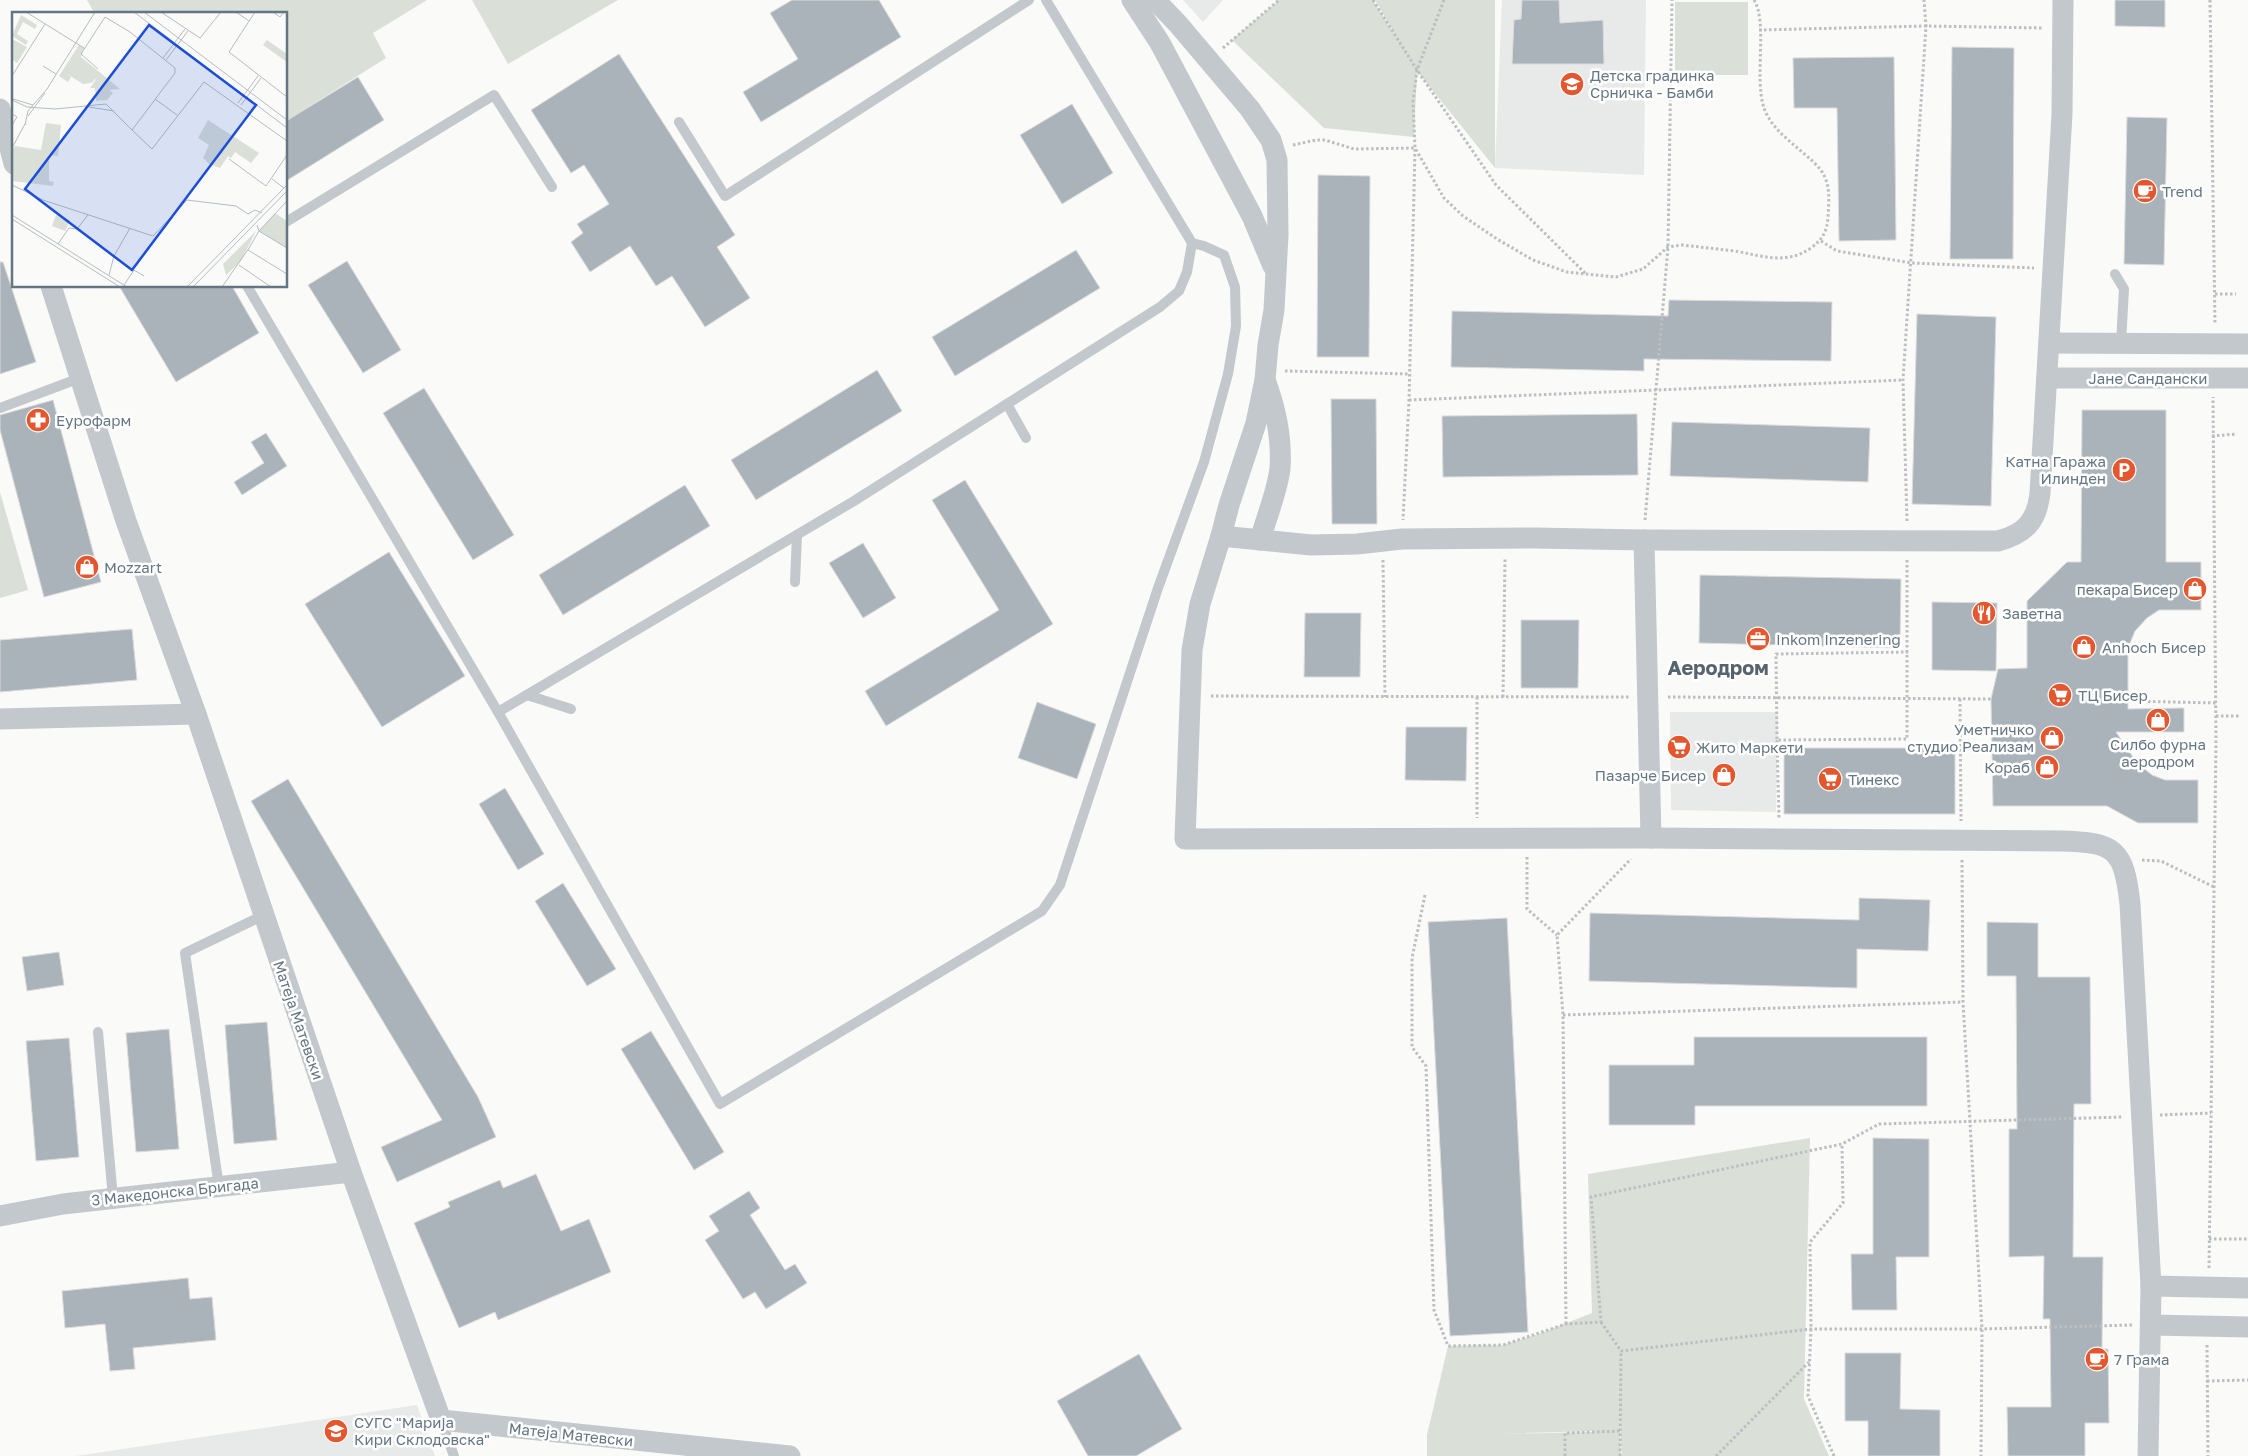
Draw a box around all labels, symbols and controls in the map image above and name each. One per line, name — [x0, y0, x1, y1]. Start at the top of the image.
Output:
inset map — [12, 12, 288, 288]
place label: Детска градинка Срничка - Бамби — [1590, 66, 1714, 101]
school or university icon: Детска градинка Срничка - Бамби — [1559, 71, 1585, 97]
cafe icon: Trend — [2132, 178, 2158, 204]
place label: Trend — [2162, 182, 2203, 200]
street label: Јане Сандански — [2088, 369, 2208, 387]
pharmacy icon: Еурофарм — [25, 407, 51, 433]
place label: Еурофарм — [56, 411, 131, 429]
place label: Катна Гаража Илинден — [2005, 452, 2106, 487]
parking icon: Катна Гаража Илинден — [2111, 457, 2137, 483]
shop icon: Mozzart — [74, 554, 100, 580]
place label: Mozzart — [104, 558, 162, 576]
shop icon: пекара Бисер — [2182, 576, 2208, 602]
place label: пекара Бисер — [2077, 580, 2178, 598]
restaurant icon: Заветна — [1971, 600, 1997, 626]
place label: Заветна — [2002, 604, 2062, 622]
office icon: Inkom Inzenering — [1745, 626, 1771, 652]
place label: Inkom Inzenering — [1776, 630, 1901, 648]
shop icon: Anhoch Бисер — [2071, 634, 2097, 660]
place label: Anhoch Бисер — [2102, 638, 2206, 656]
district label: Аеродром — [1667, 655, 1769, 679]
supermarket icon: ТЦ Бисер — [2047, 682, 2073, 708]
place label: ТЦ Бисер — [2078, 686, 2148, 704]
shop icon: Силбо фурна аеродром — [2145, 707, 2171, 733]
place label: Уметничко студио Реализам — [1907, 720, 2034, 755]
shop icon: Уметничко студио Реализам — [2039, 725, 2065, 751]
supermarket icon: Жито Маркети — [1666, 734, 1692, 760]
place label: Силбо фурна аеродром — [2110, 735, 2206, 770]
place label: Жито Маркети — [1696, 738, 1803, 756]
shop icon: Кораб — [2034, 754, 2060, 780]
place label: Кораб — [1984, 758, 2030, 776]
shop icon: Пазарче Бисер — [1711, 762, 1737, 788]
place label: Пазарче Бисер — [1595, 766, 1706, 784]
supermarket icon: Тинекс — [1817, 766, 1843, 792]
place label: Тинекс — [1848, 770, 1899, 788]
street label: Матеја Матевски — [270, 958, 328, 1082]
street label: 3 Македонска Бригада — [91, 1173, 259, 1209]
cafe icon: 7 Грама — [2084, 1346, 2110, 1372]
place label: 7 Грама — [2114, 1350, 2169, 1368]
place label: СУГС "Марија Кири Склодовска" — [354, 1413, 490, 1448]
school or university icon: СУГС "Марија Кири Склодовска" — [323, 1418, 349, 1444]
street label: Матеја Матевски — [508, 1419, 634, 1449]

